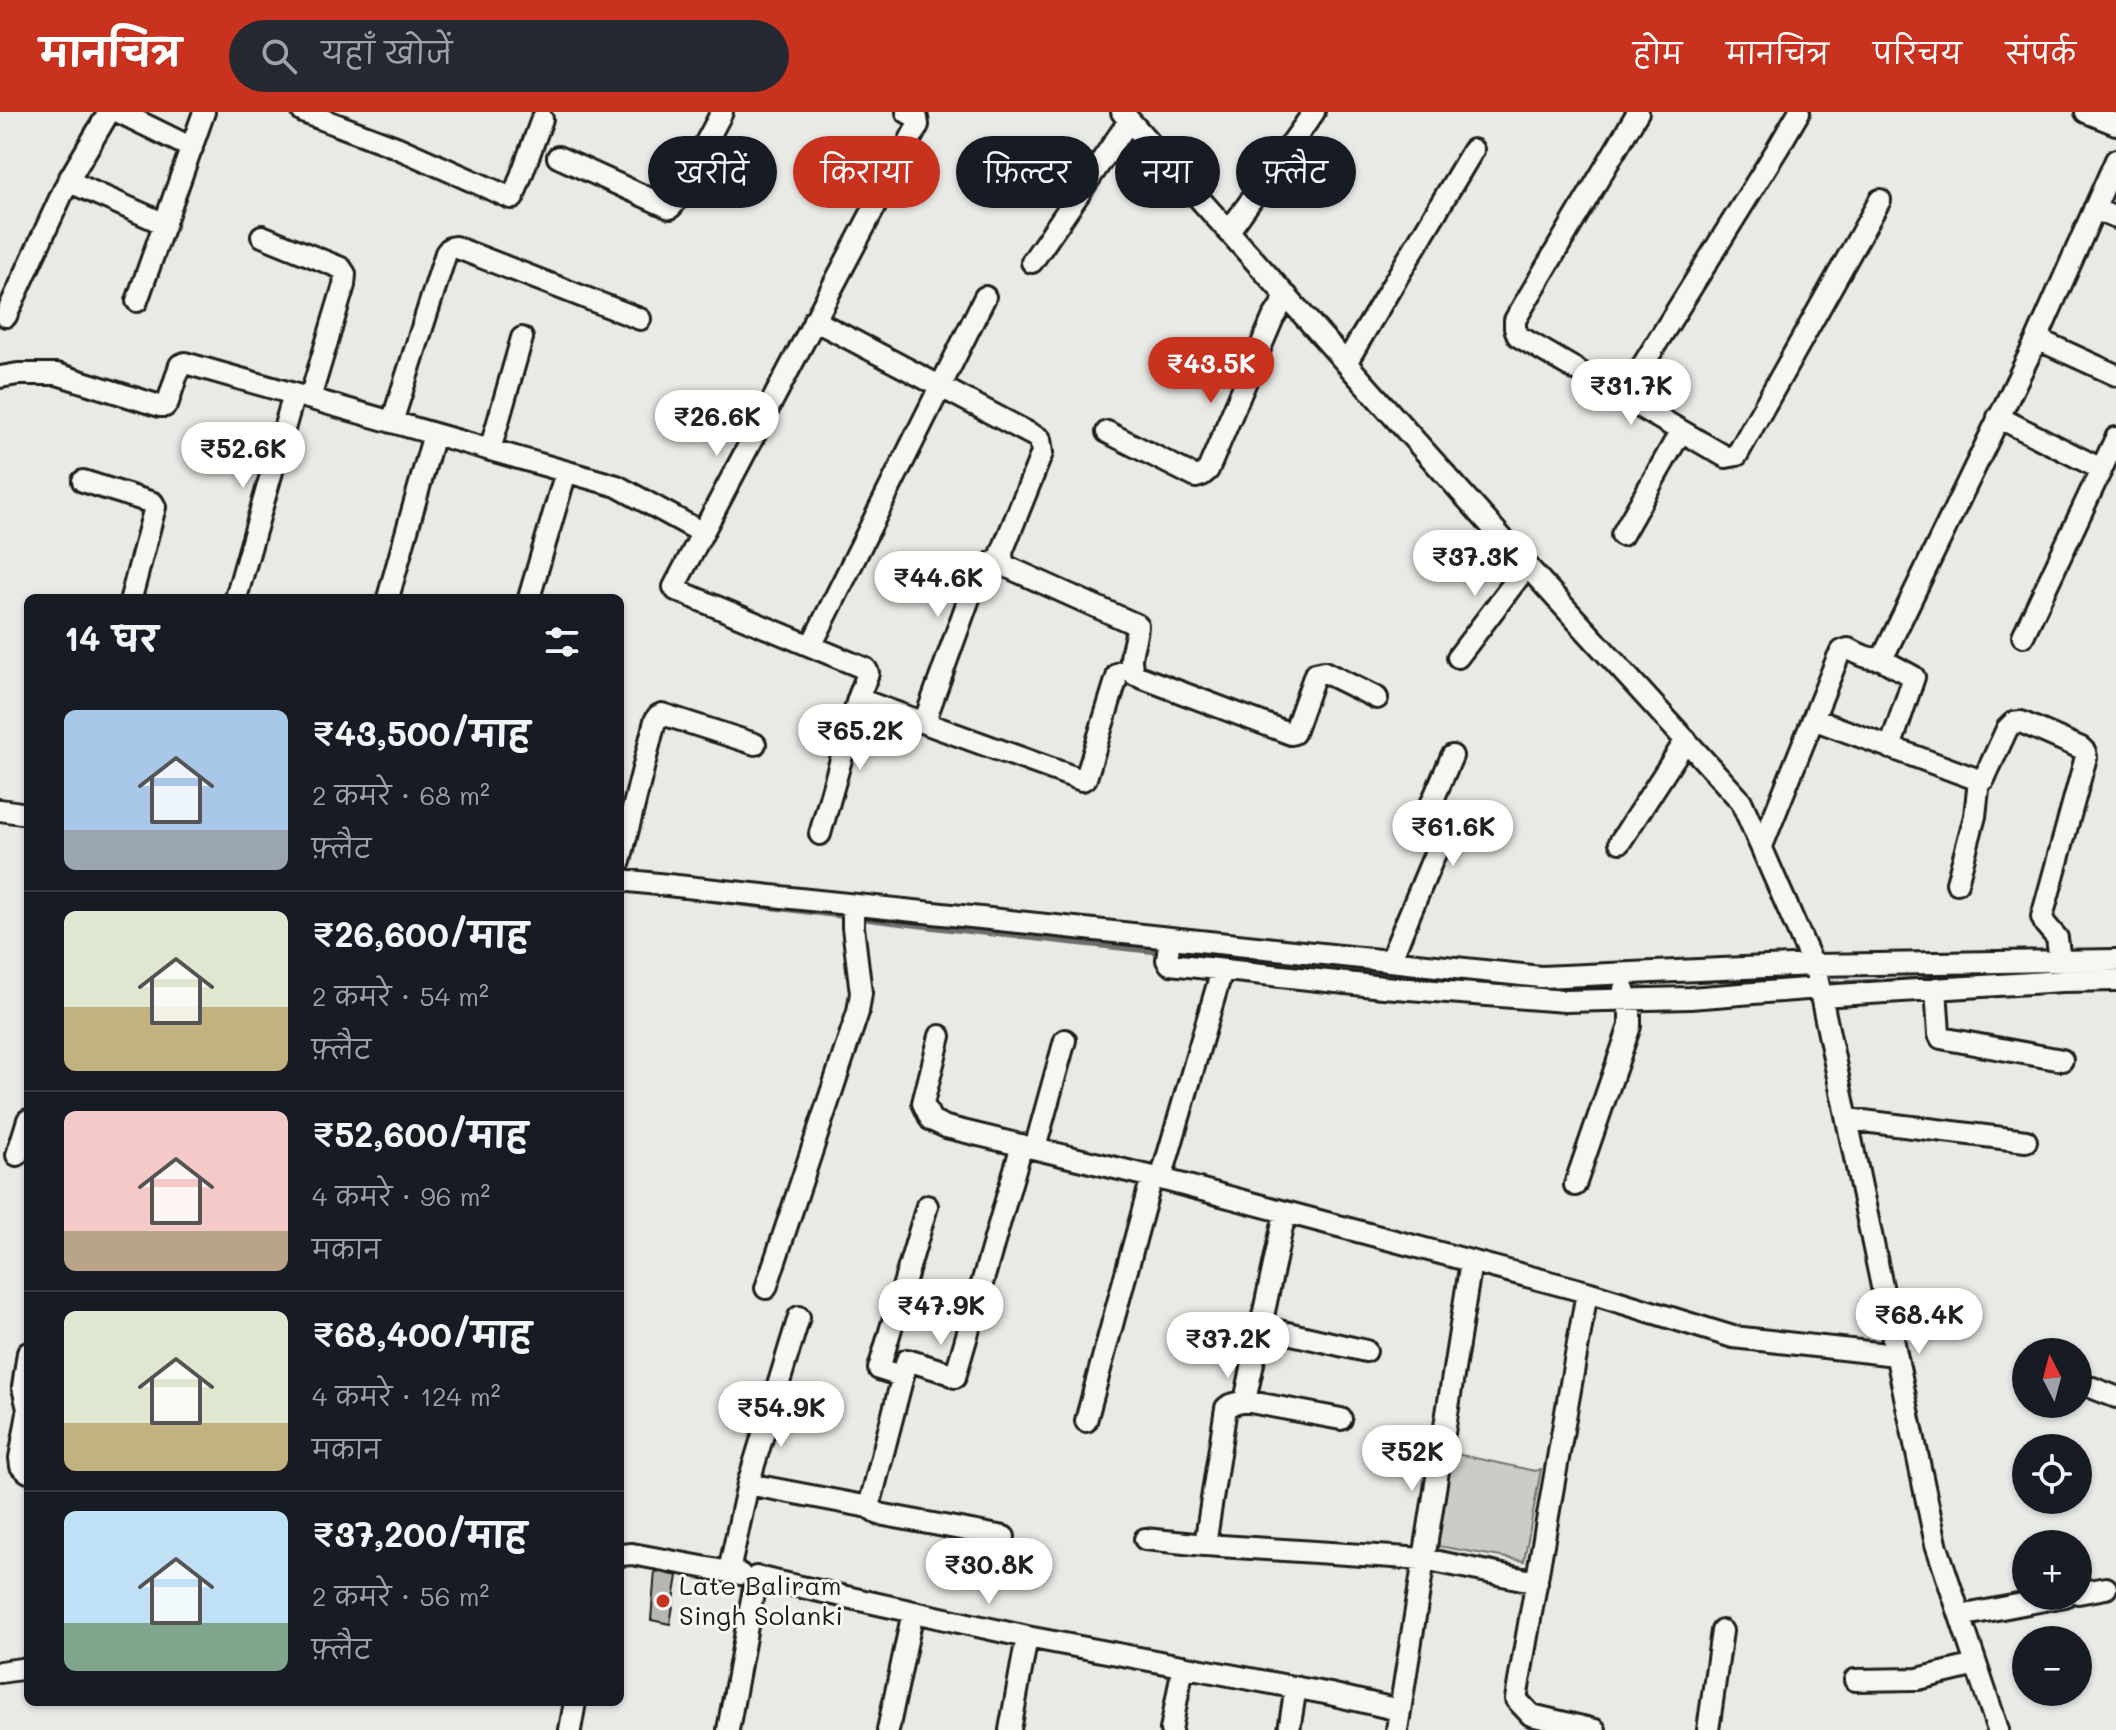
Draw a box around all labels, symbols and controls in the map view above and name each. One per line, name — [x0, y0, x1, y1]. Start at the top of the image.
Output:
search box — [229, 20, 789, 92]
text: मानचित्र — [40, 26, 181, 76]
text: यहाँ खोजें — [321, 32, 452, 72]
icon: search — [257, 34, 301, 78]
text: होम — [1633, 35, 1682, 71]
text: मानचित्र — [1726, 35, 1829, 71]
text: परिचय — [1873, 35, 1962, 71]
text: संपर्क — [2006, 35, 2076, 71]
chip: खरीदें — [648, 136, 777, 208]
chip: किराया — [793, 136, 940, 208]
chip: फ़िल्टर — [956, 136, 1099, 208]
chip: नया — [1115, 136, 1220, 208]
chip: फ़्लैट — [1236, 136, 1356, 208]
pin: ₹43.5K — [1146, 337, 1276, 405]
text: ₹43.5K — [1166, 346, 1256, 380]
pin: ₹31.7K — [1566, 359, 1696, 427]
text: ₹31.7K — [1589, 368, 1673, 402]
pin: ₹26.6K — [652, 390, 782, 458]
text: ₹26.6K — [673, 399, 761, 433]
pin: ₹52.6K — [178, 422, 308, 490]
text: ₹52.6K — [199, 431, 287, 465]
pin: ₹37.3K — [1410, 530, 1540, 598]
text: ₹37.3K — [1431, 539, 1519, 573]
pin: ₹44.6K — [873, 551, 1003, 619]
text: ₹44.6K — [892, 560, 984, 594]
text: 14 घर — [64, 615, 158, 660]
icon: filters — [540, 620, 584, 664]
pin: ₹65.2K — [795, 704, 925, 772]
text: ₹43,500/माह — [312, 710, 530, 755]
text: ₹65.2K — [816, 713, 904, 747]
icon: home — [128, 742, 224, 838]
text: 2 कमरे · 68 m² — [312, 778, 490, 812]
pin: ₹61.6K — [1388, 800, 1518, 868]
text: ₹61.6K — [1410, 809, 1496, 843]
text: फ़्लैट — [312, 831, 371, 865]
text: ₹26,600/माह — [312, 911, 528, 956]
icon: home — [128, 943, 224, 1039]
text: 2 कमरे · 54 m² — [312, 979, 489, 1013]
text: फ़्लैट — [312, 1032, 371, 1066]
text: ₹52,600/माह — [312, 1111, 528, 1156]
icon: home — [128, 1143, 224, 1239]
text: 4 कमरे · 96 m² — [312, 1179, 490, 1213]
text: मकान — [312, 1232, 381, 1266]
pin: ₹47.9K — [876, 1279, 1006, 1347]
text: ₹47.9K — [897, 1288, 985, 1322]
pin: ₹68.4K — [1854, 1288, 1984, 1356]
text: ₹68.4K — [1874, 1297, 1964, 1331]
text: ₹68,400/माह — [312, 1311, 532, 1356]
pin: ₹37.2K — [1163, 1312, 1293, 1380]
text: ₹37.2K — [1185, 1321, 1271, 1355]
north arrow — [2012, 1338, 2092, 1418]
map controls — [2012, 1338, 2092, 1706]
icon: home — [128, 1343, 224, 1439]
text: 4 कमरे · 124 m² — [312, 1379, 501, 1413]
pin: ₹54.9K — [716, 1381, 846, 1449]
text: ₹54.9K — [736, 1390, 826, 1424]
pin: ₹52K — [1365, 1425, 1459, 1493]
text: मकान — [312, 1432, 381, 1466]
text: ₹52K — [1380, 1434, 1444, 1468]
button: locate — [2012, 1434, 2092, 1514]
text: ₹37,200/माह — [312, 1511, 527, 1556]
button: + — [2012, 1530, 2092, 1610]
pin: ₹30.8K — [924, 1538, 1054, 1606]
icon: home — [128, 1543, 224, 1639]
text: ₹30.8K — [944, 1547, 1034, 1581]
place label: Late Baliram Singh Solanki — [679, 1568, 843, 1632]
text: 2 कमरे · 56 m² — [312, 1579, 489, 1613]
marker: Late Baliram Singh Solanki — [654, 1592, 672, 1610]
button: − — [2012, 1626, 2092, 1706]
text: फ़्लैट — [312, 1632, 371, 1666]

